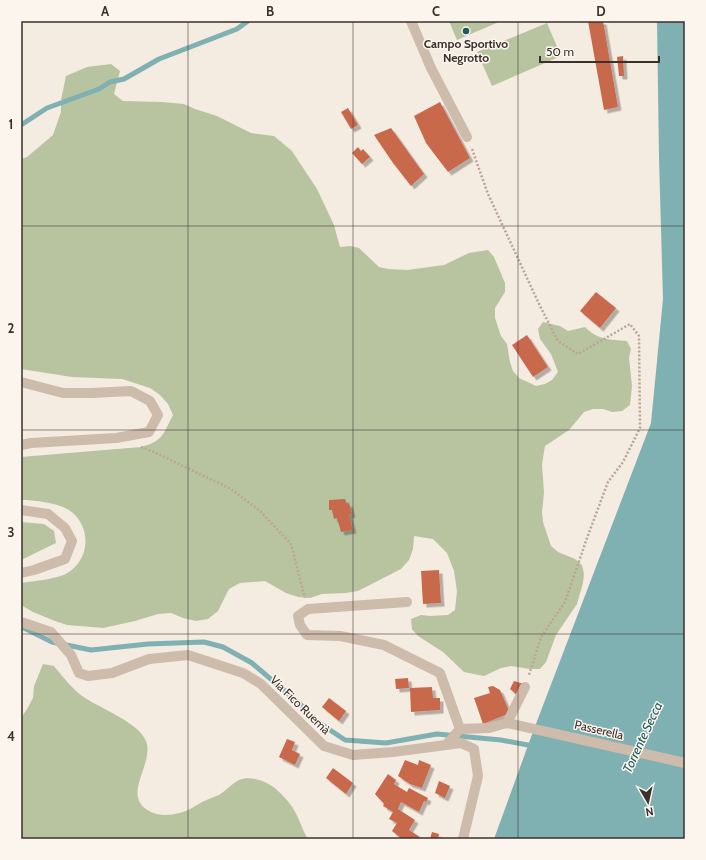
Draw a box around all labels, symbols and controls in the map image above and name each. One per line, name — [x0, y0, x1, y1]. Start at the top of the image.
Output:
text: A — [101, 3, 110, 19]
text: B — [266, 3, 274, 19]
text: C — [432, 3, 440, 19]
text: D — [596, 3, 606, 19]
marker: Campo Sportivo Negrotto — [461, 26, 471, 36]
place label: Campo Sportivo Negrotto — [424, 36, 508, 65]
scale bar — [540, 38, 659, 64]
text: 50 m — [546, 44, 574, 59]
text: 1 — [9, 116, 13, 132]
text: 2 — [8, 320, 15, 336]
text: 3 — [7, 524, 15, 540]
street label: Via Fico Ruemà — [267, 672, 334, 737]
water label: Torrente Secca — [619, 699, 665, 775]
street label: Passerella — [573, 717, 625, 742]
text: 4 — [7, 728, 15, 744]
north arrow — [628, 782, 668, 822]
text: N — [645, 804, 655, 819]

